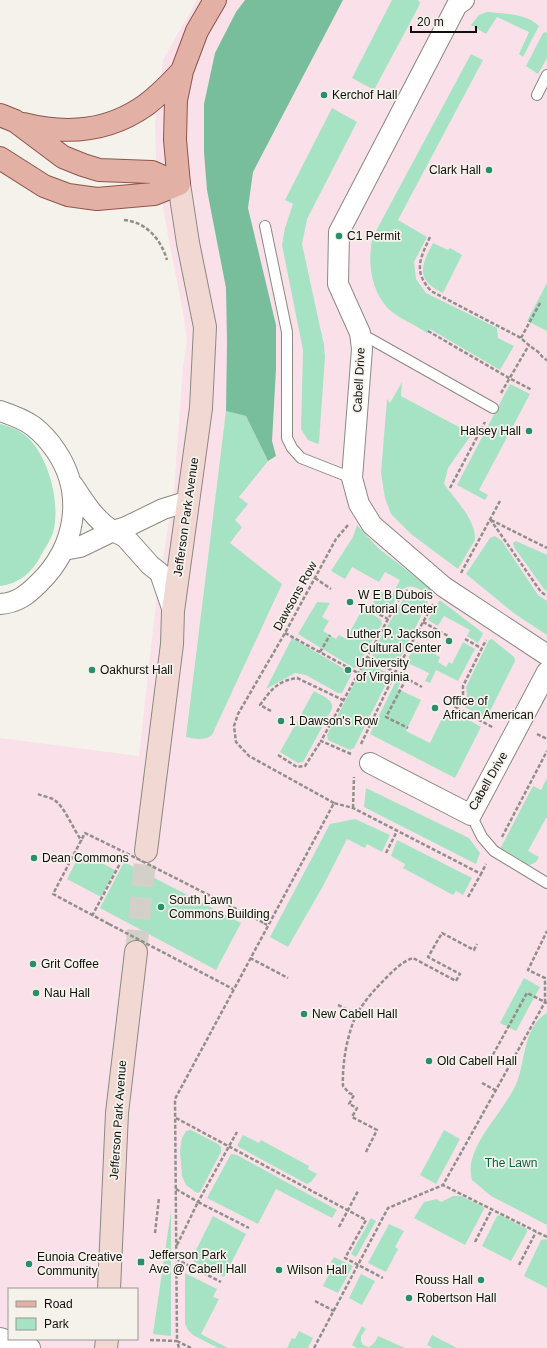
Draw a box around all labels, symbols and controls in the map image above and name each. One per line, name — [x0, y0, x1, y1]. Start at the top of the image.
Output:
scale bar — [411, 8, 476, 34]
text: 20 m — [417, 15, 444, 29]
place label: Kerchof Hall — [332, 88, 397, 102]
marker: Kerchof Hall — [319, 90, 329, 100]
place label: Clark Hall — [429, 163, 481, 177]
marker: Clark Hall — [484, 165, 494, 175]
place label: C1 Permit — [347, 229, 401, 243]
marker: C1 Permit — [334, 231, 344, 241]
street label: Cabell Drive — [350, 347, 368, 413]
place label: Halsey Hall — [460, 424, 521, 438]
marker: Halsey Hall — [524, 426, 534, 436]
street label: Jefferson Park Avenue — [171, 456, 201, 578]
street label: Dawsons Row — [270, 559, 320, 633]
place label: W E B Dubois Tutorial Center — [358, 588, 437, 616]
marker: W E B Dubois Tutorial Center — [345, 597, 355, 607]
place label: Luther P. Jackson Cultural Center — [346, 627, 441, 655]
marker: Luther P. Jackson Cultural Center — [444, 636, 454, 646]
place label: University of Virginia — [356, 656, 409, 684]
place label: Oakhurst Hall — [100, 663, 173, 677]
marker: Oakhurst Hall — [87, 665, 97, 675]
marker: University of Virginia — [343, 665, 353, 675]
place label: Office of African American — [443, 694, 534, 722]
marker: Office of African American — [430, 703, 440, 713]
place label: 1 Dawson's Row — [289, 714, 378, 728]
marker: 1 Dawson's Row — [276, 716, 286, 726]
street label: Cabell Drive — [466, 749, 511, 813]
place label: Dean Commons — [42, 851, 129, 865]
marker: Dean Commons — [29, 853, 39, 863]
place label: South Lawn Commons Building — [169, 893, 270, 921]
marker: South Lawn Commons Building — [156, 902, 166, 912]
place label: Grit Coffee — [41, 957, 99, 971]
marker: Grit Coffee — [28, 959, 38, 969]
place label: Nau Hall — [44, 986, 90, 1000]
marker: Nau Hall — [31, 988, 41, 998]
place label: New Cabell Hall — [312, 1007, 397, 1021]
marker: New Cabell Hall — [299, 1009, 309, 1019]
place label: Old Cabell Hall — [437, 1054, 517, 1068]
marker: Old Cabell Hall — [424, 1056, 434, 1066]
street label: Jefferson Park Avenue — [107, 1059, 129, 1180]
park label: The Lawn — [485, 1156, 537, 1170]
place label: Jefferson Park Ave @ Cabell Hall — [149, 1248, 246, 1276]
place label: Eunoia Creative Community — [37, 1250, 123, 1278]
marker: Jefferson Park Ave @ Cabell Hall — [136, 1257, 146, 1267]
marker: Eunoia Creative Community — [24, 1259, 34, 1269]
place label: Wilson Hall — [287, 1263, 347, 1277]
marker: Wilson Hall — [274, 1265, 284, 1275]
place label: Rouss Hall — [415, 1273, 473, 1287]
marker: Rouss Hall — [476, 1275, 486, 1285]
legend — [8, 1288, 138, 1340]
place label: Robertson Hall — [417, 1291, 496, 1305]
marker: Robertson Hall — [404, 1293, 414, 1303]
text: Road — [44, 1297, 73, 1311]
text: Park — [44, 1317, 70, 1331]

